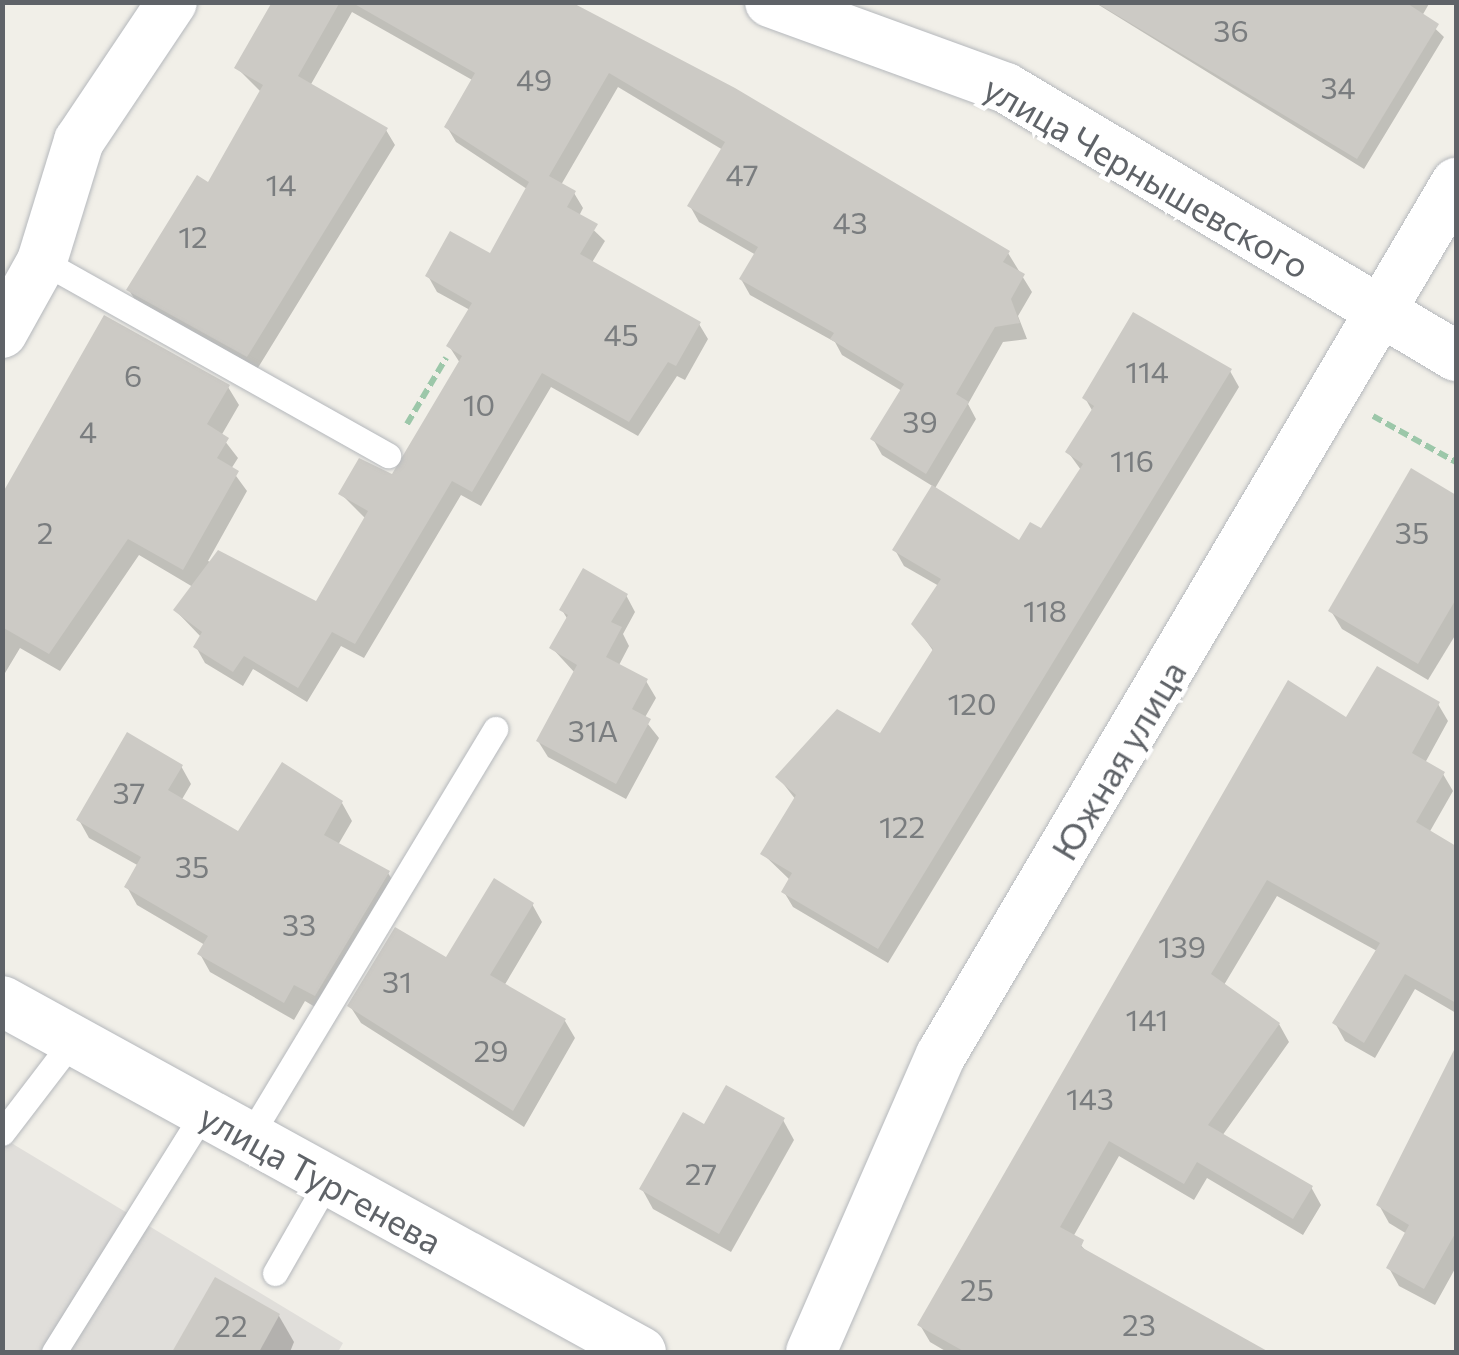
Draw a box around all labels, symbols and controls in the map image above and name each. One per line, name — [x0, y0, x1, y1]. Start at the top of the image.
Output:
house number: 36 — [1213, 12, 1249, 48]
house number: 49 — [516, 61, 552, 97]
street label: улица Чернышевского — [977, 66, 1317, 286]
house number: 34 — [1320, 69, 1356, 105]
house number: 47 — [725, 156, 759, 192]
house number: 14 — [266, 166, 296, 202]
house number: 43 — [832, 204, 868, 240]
house number: 12 — [178, 218, 208, 254]
house number: 45 — [603, 316, 639, 352]
house number: 114 — [1125, 353, 1169, 389]
house number: 6 — [124, 357, 142, 393]
house number: 10 — [463, 386, 495, 422]
house number: 39 — [902, 403, 938, 439]
house number: 4 — [79, 413, 97, 449]
house number: 116 — [1110, 442, 1154, 478]
house number: 2 — [37, 514, 53, 550]
house number: 35 — [1395, 514, 1429, 550]
house number: 118 — [1023, 592, 1067, 628]
street label: Южная улица — [1042, 653, 1194, 867]
house number: 120 — [948, 685, 996, 721]
house number: 31А — [568, 712, 618, 748]
house number: 37 — [113, 774, 145, 810]
house number: 122 — [879, 808, 925, 844]
house number: 35 — [175, 848, 209, 884]
house number: 33 — [282, 906, 316, 942]
house number: 139 — [1158, 928, 1206, 964]
house number: 31 — [382, 963, 412, 999]
house number: 141 — [1126, 1001, 1168, 1037]
house number: 29 — [474, 1032, 508, 1068]
house number: 143 — [1066, 1080, 1114, 1116]
street label: улица Тургенева — [193, 1094, 449, 1262]
house number: 27 — [685, 1155, 717, 1191]
house number: 25 — [960, 1271, 994, 1307]
house number: 23 — [1122, 1306, 1156, 1342]
house number: 22 — [214, 1307, 248, 1343]

